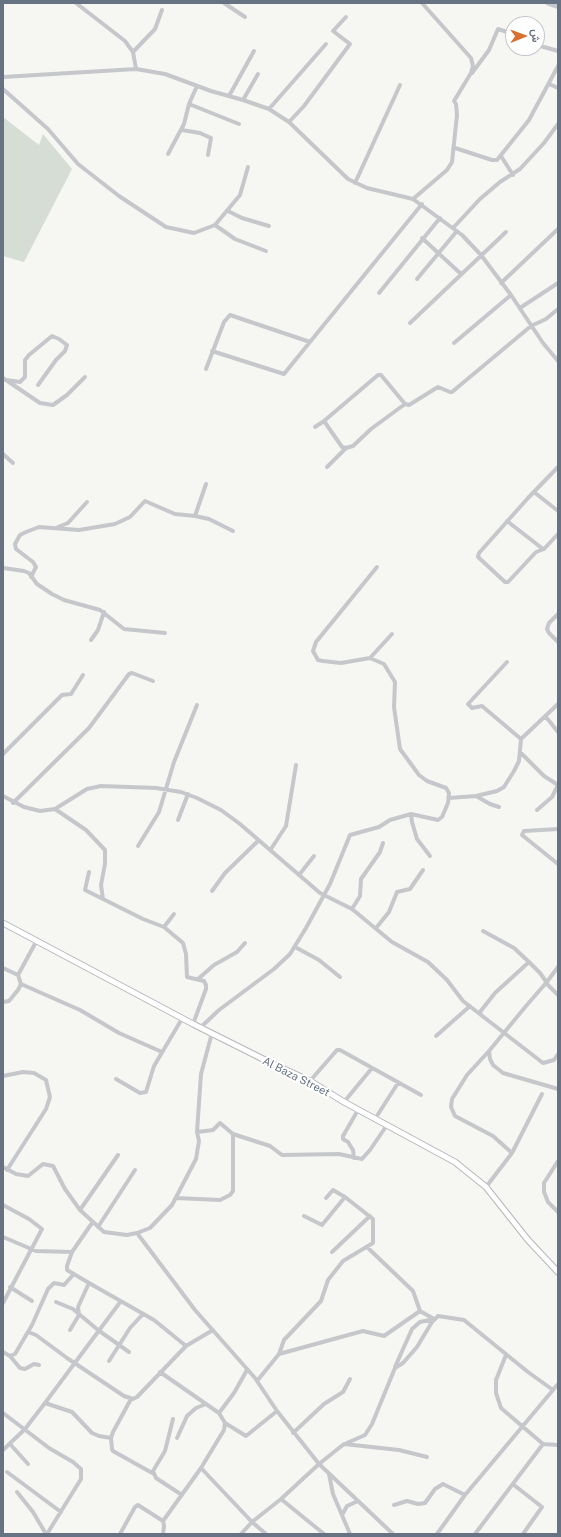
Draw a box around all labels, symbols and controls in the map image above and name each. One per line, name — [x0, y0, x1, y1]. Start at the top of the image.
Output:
north arrow — [505, 16, 545, 56]
text: ش — [530, 29, 542, 43]
street label: Al Baza Street — [260, 1054, 332, 1100]

